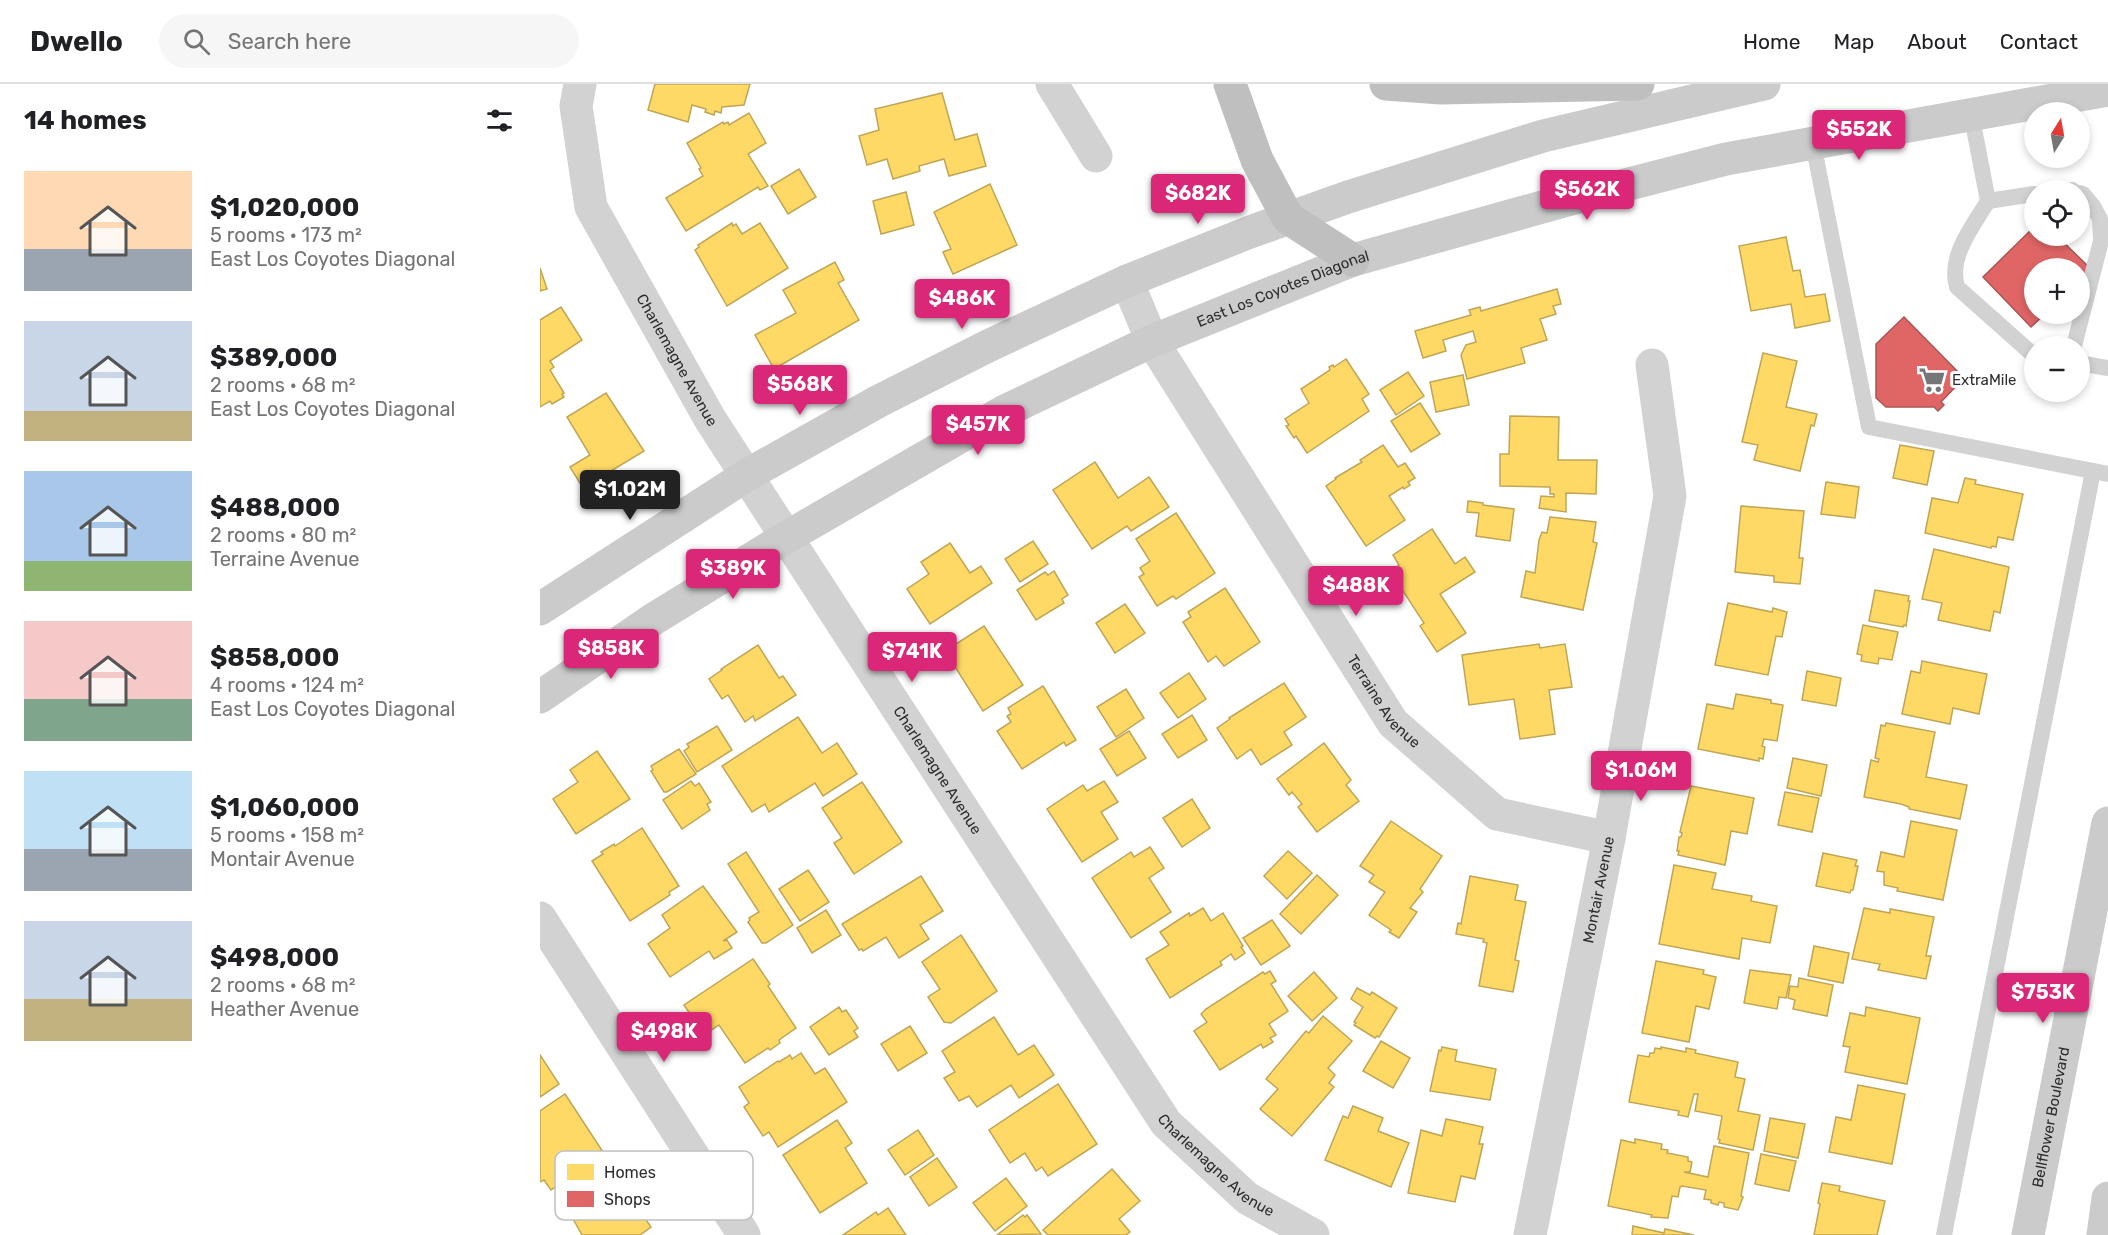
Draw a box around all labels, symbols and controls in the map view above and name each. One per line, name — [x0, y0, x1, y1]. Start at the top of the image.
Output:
search box — [159, 14, 579, 68]
text: Dwello — [30, 25, 123, 58]
icon: search — [180, 25, 213, 58]
text: Search here — [228, 28, 351, 55]
text: Home — [1743, 29, 1800, 54]
text: Map — [1833, 29, 1874, 54]
text: About — [1907, 29, 1967, 54]
text: Contact — [2000, 29, 2078, 54]
north arrow — [2024, 102, 2090, 168]
map controls — [2024, 102, 2090, 402]
icon: filters — [483, 104, 516, 137]
text: 14 homes — [24, 105, 147, 136]
pin: $552K — [1817, 110, 1901, 161]
text: $552K — [1826, 117, 1892, 141]
pin: $562K — [1545, 170, 1629, 221]
pin: $682K — [1156, 174, 1240, 225]
text: $562K — [1554, 177, 1620, 201]
button: locate — [2024, 180, 2090, 246]
text: $682K — [1165, 181, 1231, 205]
text: $1,020,000 — [210, 192, 360, 223]
icon: home — [72, 195, 144, 267]
text: 5 rooms · 173 m² — [210, 223, 362, 247]
text: East Los Coyotes Diagonal — [210, 247, 455, 271]
street label: East Los Coyotes Diagonal — [1194, 247, 1371, 331]
button: + — [2024, 258, 2090, 324]
pin: $486K — [920, 279, 1004, 330]
text: $486K — [929, 286, 995, 310]
street label: Charlemagne Avenue — [633, 291, 721, 430]
button: − — [2024, 336, 2090, 402]
text: $389,000 — [210, 342, 338, 373]
icon: home — [72, 345, 144, 417]
pin: $568K — [758, 365, 842, 416]
supermarket icon: ExtraMile — [1917, 365, 1947, 395]
place label: ExtraMile — [1952, 371, 2016, 389]
text: $568K — [767, 372, 833, 396]
text: 2 rooms · 68 m² — [210, 373, 356, 397]
text: East Los Coyotes Diagonal — [210, 397, 455, 421]
pin: $457K — [936, 405, 1020, 456]
text: $457K — [946, 412, 1010, 436]
pin: $1.02M — [581, 470, 679, 521]
text: $1.02M — [594, 477, 666, 501]
text: $488,000 — [210, 492, 340, 523]
icon: home — [72, 495, 144, 567]
text: 2 rooms · 80 m² — [210, 523, 356, 547]
text: Terraine Avenue — [210, 547, 360, 571]
pin: $389K — [691, 549, 775, 600]
text: $389K — [700, 556, 766, 580]
pin: $488K — [1314, 566, 1398, 617]
text: $488K — [1322, 573, 1390, 597]
pin: $858K — [569, 629, 653, 680]
pin: $741K — [870, 632, 954, 683]
text: $858K — [578, 636, 644, 660]
text: $741K — [882, 639, 942, 663]
text: $858,000 — [210, 642, 339, 673]
icon: home — [72, 645, 144, 717]
street label: Terraine Avenue — [1343, 652, 1424, 752]
text: 4 rooms · 124 m² — [210, 673, 364, 697]
text: East Los Coyotes Diagonal — [210, 697, 455, 721]
street label: Charlemagne Avenue — [889, 703, 986, 838]
pin: $1.06M — [1592, 751, 1690, 802]
text: $1.06M — [1605, 758, 1677, 782]
text: $1,060,000 — [210, 792, 360, 823]
icon: home — [72, 795, 144, 867]
text: 5 rooms · 158 m² — [210, 823, 364, 847]
street label: Montair Avenue — [1579, 835, 1618, 945]
text: Montair Avenue — [210, 847, 355, 871]
text: $498,000 — [210, 942, 339, 973]
icon: home — [72, 945, 144, 1017]
text: 2 rooms · 68 m² — [210, 973, 356, 997]
pin: $753K — [2001, 973, 2085, 1024]
text: $753K — [2011, 980, 2075, 1004]
text: Heather Avenue — [210, 997, 359, 1021]
pin: $498K — [622, 1012, 706, 1063]
text: $498K — [631, 1019, 697, 1043]
street label: Bellflower Boulevard — [2028, 1045, 2073, 1189]
street label: Charlemagne Avenue — [1154, 1111, 1277, 1220]
legend — [555, 1151, 753, 1220]
text: Homes — [604, 1163, 656, 1182]
text: Shops — [604, 1190, 651, 1209]

